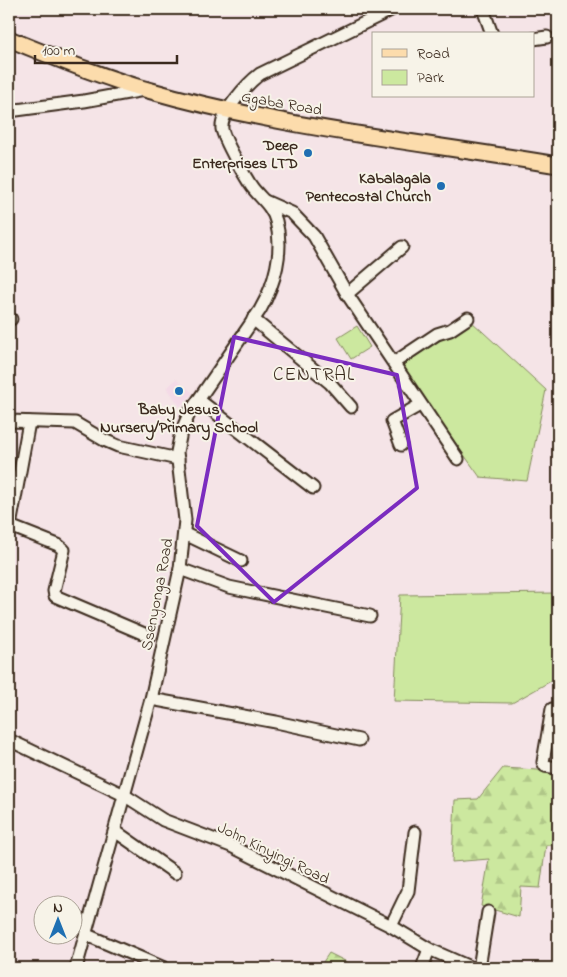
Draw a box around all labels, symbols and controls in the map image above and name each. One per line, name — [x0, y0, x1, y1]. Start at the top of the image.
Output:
scale bar — [35, 32, 178, 64]
legend — [372, 32, 534, 98]
text: 100 m — [42, 40, 75, 62]
text: Road — [417, 43, 450, 65]
text: Park — [417, 67, 445, 89]
street label: Ggaba Road — [239, 85, 324, 123]
place label: Deep Enterprises LTD — [192, 134, 298, 176]
marker: Deep Enterprises LTD — [302, 147, 314, 159]
place label: Kabalagala Pentecostal Church — [306, 167, 431, 209]
marker: Kabalagala Pentecostal Church — [435, 180, 447, 192]
district label: CENTRAL — [273, 362, 355, 389]
marker: Baby Jesus Nursery/Primary School — [173, 385, 185, 397]
place label: Baby Jesus Nursery/Primary School — [100, 398, 258, 441]
street label: Ssenyonga Road — [135, 536, 181, 652]
street label: John Kinyingi Road — [213, 816, 333, 891]
north arrow — [32, 894, 82, 944]
text: N — [53, 898, 63, 919]

